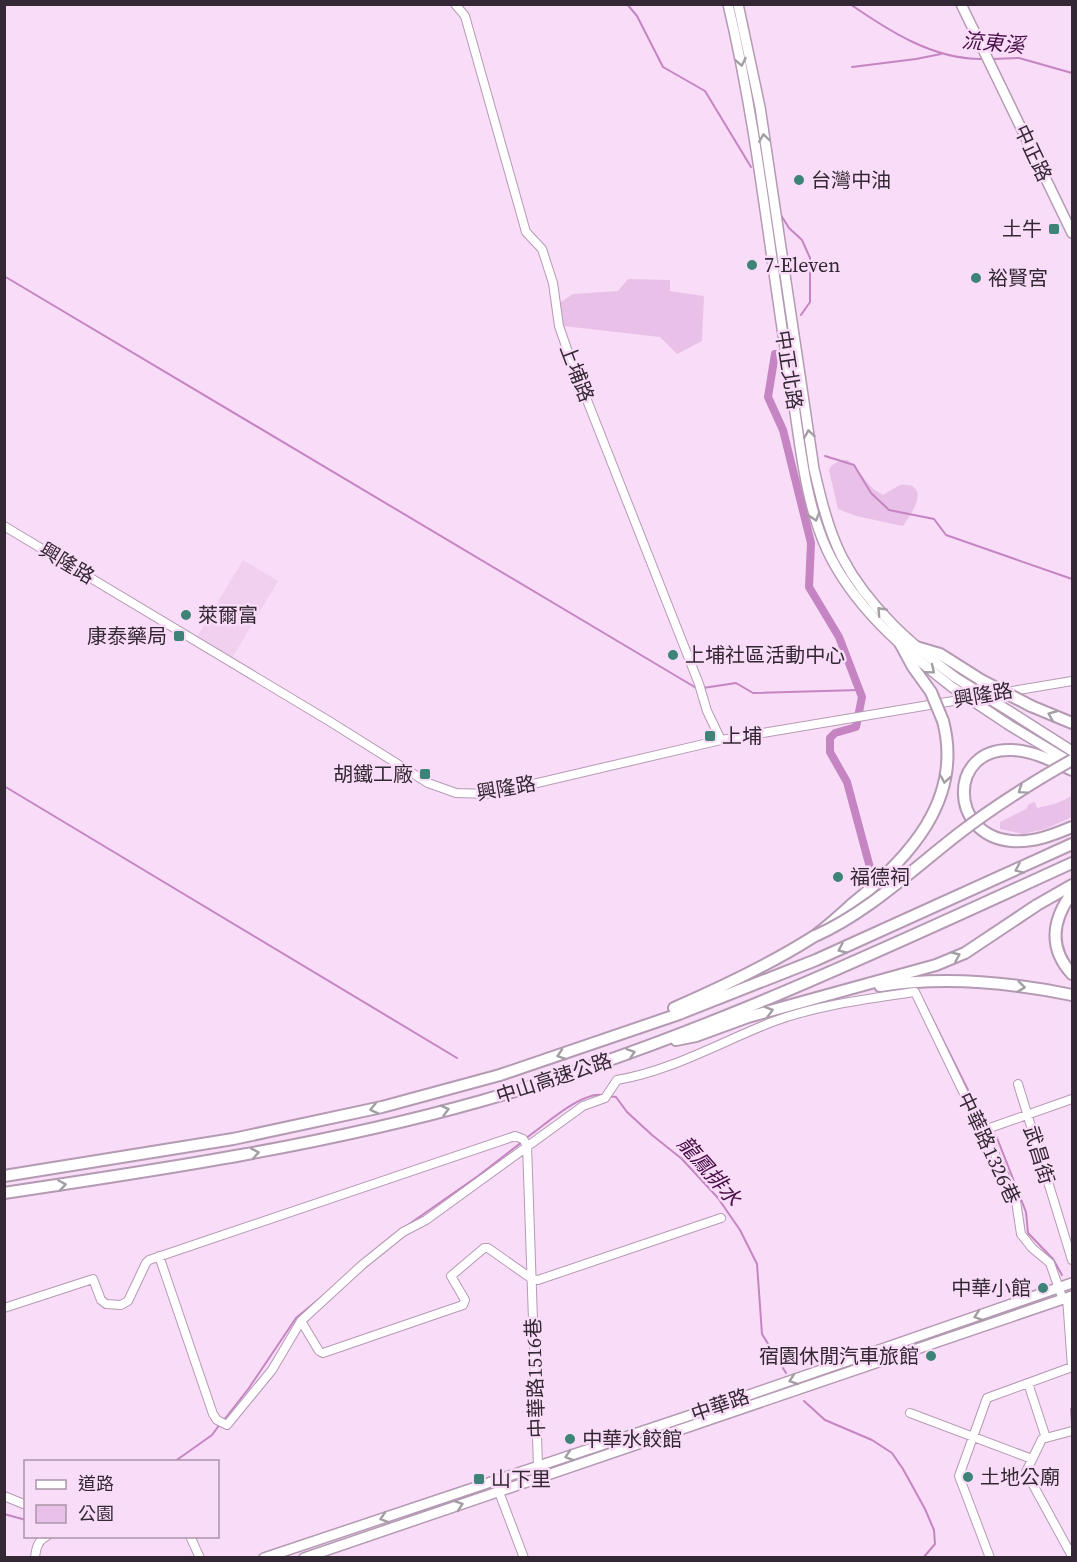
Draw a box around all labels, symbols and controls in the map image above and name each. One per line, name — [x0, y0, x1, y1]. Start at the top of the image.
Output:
water label: 流東溪 — [960, 25, 1029, 60]
one-way arrow — [734, 56, 747, 66]
street label: 中正路 — [1008, 120, 1058, 186]
one-way arrow — [759, 133, 771, 142]
place label: 台灣中油 — [811, 166, 891, 194]
marker: 台灣中油 — [792, 173, 806, 187]
place label: 土牛 — [1002, 215, 1042, 243]
marker: 土牛 — [1047, 222, 1061, 236]
place label: 7-Eleven — [764, 251, 840, 279]
marker: 7-Eleven — [745, 258, 759, 272]
place label: 裕賢宮 — [988, 264, 1048, 292]
marker: 裕賢宮 — [969, 271, 983, 285]
street label: 中正北路 — [769, 328, 809, 412]
street label: 上埔路 — [553, 340, 601, 406]
one-way arrow — [803, 430, 815, 439]
one-way arrow — [808, 511, 820, 522]
street label: 興隆路 — [34, 536, 100, 590]
place label: 萊爾富 — [198, 601, 258, 629]
marker: 萊爾富 — [179, 608, 193, 622]
one-way arrow — [878, 608, 889, 619]
place label: 康泰藥局 — [87, 622, 167, 650]
marker: 康泰藥局 — [172, 629, 186, 643]
place label: 上埔社區活動中心 — [685, 641, 845, 669]
marker: 上埔社區活動中心 — [666, 648, 680, 662]
one-way arrow — [924, 663, 935, 674]
street label: 興隆路 — [951, 676, 1015, 714]
one-way arrow — [1047, 710, 1058, 722]
place label: 上埔 — [722, 722, 762, 750]
marker: 上埔 — [703, 729, 717, 743]
place label: 胡鐵工廠 — [333, 760, 413, 788]
marker: 胡鐵工廠 — [418, 767, 432, 781]
street label: 興隆路 — [474, 769, 538, 807]
one-way arrow — [939, 773, 952, 783]
one-way arrow — [1018, 783, 1029, 794]
one-way arrow — [1015, 861, 1026, 873]
place label: 福德祠 — [850, 863, 910, 891]
marker: 福德祠 — [831, 870, 845, 884]
one-way arrow — [837, 942, 848, 954]
one-way arrow — [950, 951, 961, 963]
one-way arrow — [1017, 980, 1026, 993]
one-way arrow — [763, 1006, 774, 1018]
street label: 中山高速公路 — [493, 1046, 615, 1110]
one-way arrow — [625, 1047, 636, 1060]
one-way arrow — [556, 1048, 567, 1061]
street label: 中華路1326巷 — [951, 1088, 1027, 1208]
one-way arrow — [369, 1102, 379, 1115]
one-way arrow — [440, 1105, 450, 1118]
street label: 武昌街 — [1017, 1122, 1061, 1188]
water label: 龍鳳排水 — [671, 1129, 749, 1213]
one-way arrow — [250, 1147, 259, 1159]
one-way arrow — [58, 1179, 67, 1191]
place label: 中華小館 — [951, 1274, 1031, 1302]
marker: 中華小館 — [1036, 1281, 1050, 1295]
one-way arrow — [973, 1309, 983, 1321]
street label: 中華路1516巷 — [519, 1318, 551, 1438]
place label: 宿園休閒汽車旅館 — [759, 1342, 919, 1370]
marker: 宿園休閒汽車旅館 — [924, 1349, 938, 1363]
one-way arrow — [788, 1372, 799, 1385]
street label: 中華路 — [687, 1382, 753, 1428]
place label: 中華水餃館 — [582, 1425, 682, 1453]
marker: 中華水餃館 — [563, 1432, 577, 1446]
one-way arrow — [564, 1449, 575, 1461]
legend — [24, 1460, 219, 1538]
place label: 土地公廟 — [980, 1463, 1060, 1491]
place label: 山下里 — [491, 1465, 551, 1493]
marker: 土地公廟 — [961, 1470, 975, 1484]
text: 道路 — [78, 1471, 114, 1496]
marker: 山下里 — [472, 1472, 486, 1486]
one-way arrow — [453, 1500, 464, 1513]
text: 公園 — [78, 1501, 114, 1526]
one-way arrow — [379, 1510, 390, 1523]

